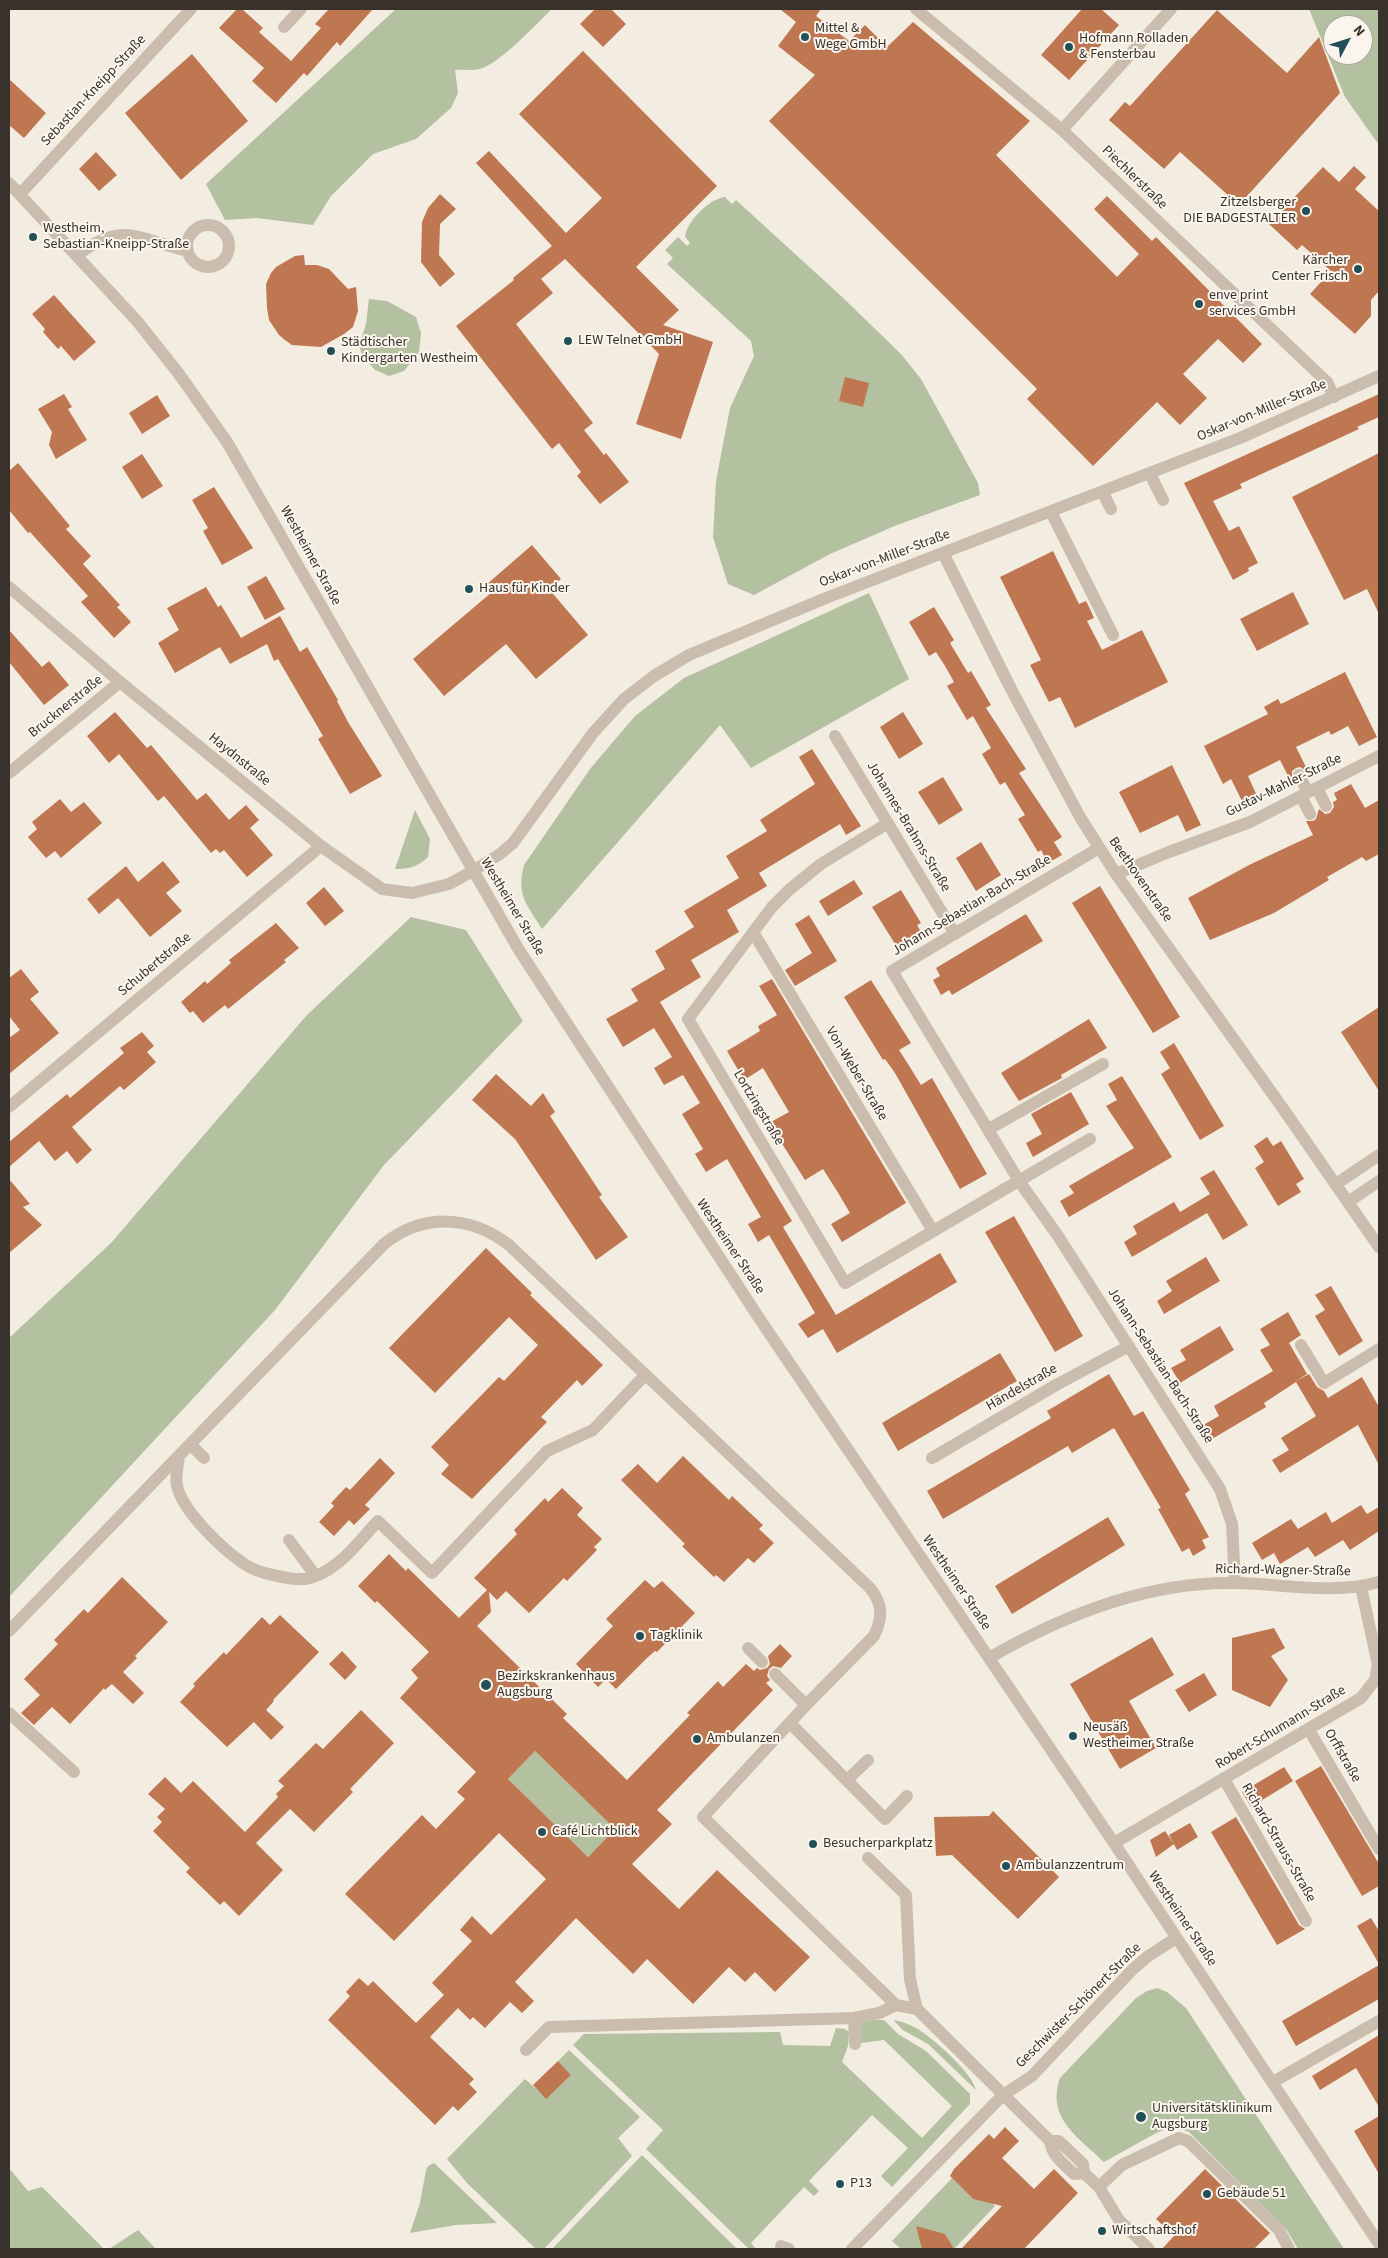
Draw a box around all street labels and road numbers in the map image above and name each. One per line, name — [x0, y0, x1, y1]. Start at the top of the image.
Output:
street label: Sebastian-Kneipp-Straße — [38, 32, 150, 150]
street label: Piechlerstraße — [1098, 143, 1170, 213]
street label: Oskar-von-Miller-Straße — [1195, 376, 1329, 446]
street label: Westheimer Straße — [276, 503, 344, 609]
street label: Oskar-von-Miller-Straße — [817, 526, 953, 592]
street label: Brucknerstraße — [26, 672, 106, 742]
street label: Haydnstraße — [205, 730, 273, 790]
street label: Gustav-Mahler-Straße — [1223, 751, 1345, 821]
street label: Johannes-Brahms-Straße — [862, 759, 954, 895]
street label: Beethovenstraße — [1104, 834, 1176, 926]
street label: Johann-Sebastian-Bach-Straße — [890, 852, 1054, 960]
street label: Westheimer Straße — [476, 855, 548, 959]
street label: Schubertstraße — [115, 930, 195, 1000]
street label: Von-Weber-Straße — [821, 1024, 891, 1124]
street label: Lortzingstraße — [729, 1067, 787, 1149]
street label: Westheimer Straße — [692, 1196, 768, 1298]
street label: Johann-Sebastian-Bach-Straße — [1103, 1285, 1217, 1447]
street label: Händelstraße — [984, 1361, 1060, 1415]
street label: Westheimer Straße — [918, 1532, 994, 1634]
street label: Richard-Wagner-Straße — [1215, 1561, 1351, 1581]
street label: Robert-Schumann-Straße — [1213, 1682, 1349, 1774]
street label: Orffstraße — [1320, 1726, 1364, 1786]
street label: Richard-Strauss-Straße — [1237, 1781, 1319, 1905]
street label: Westheimer Straße — [1144, 1868, 1220, 1970]
street label: Geschwister-Schönert-Straße — [1013, 1940, 1145, 2072]

